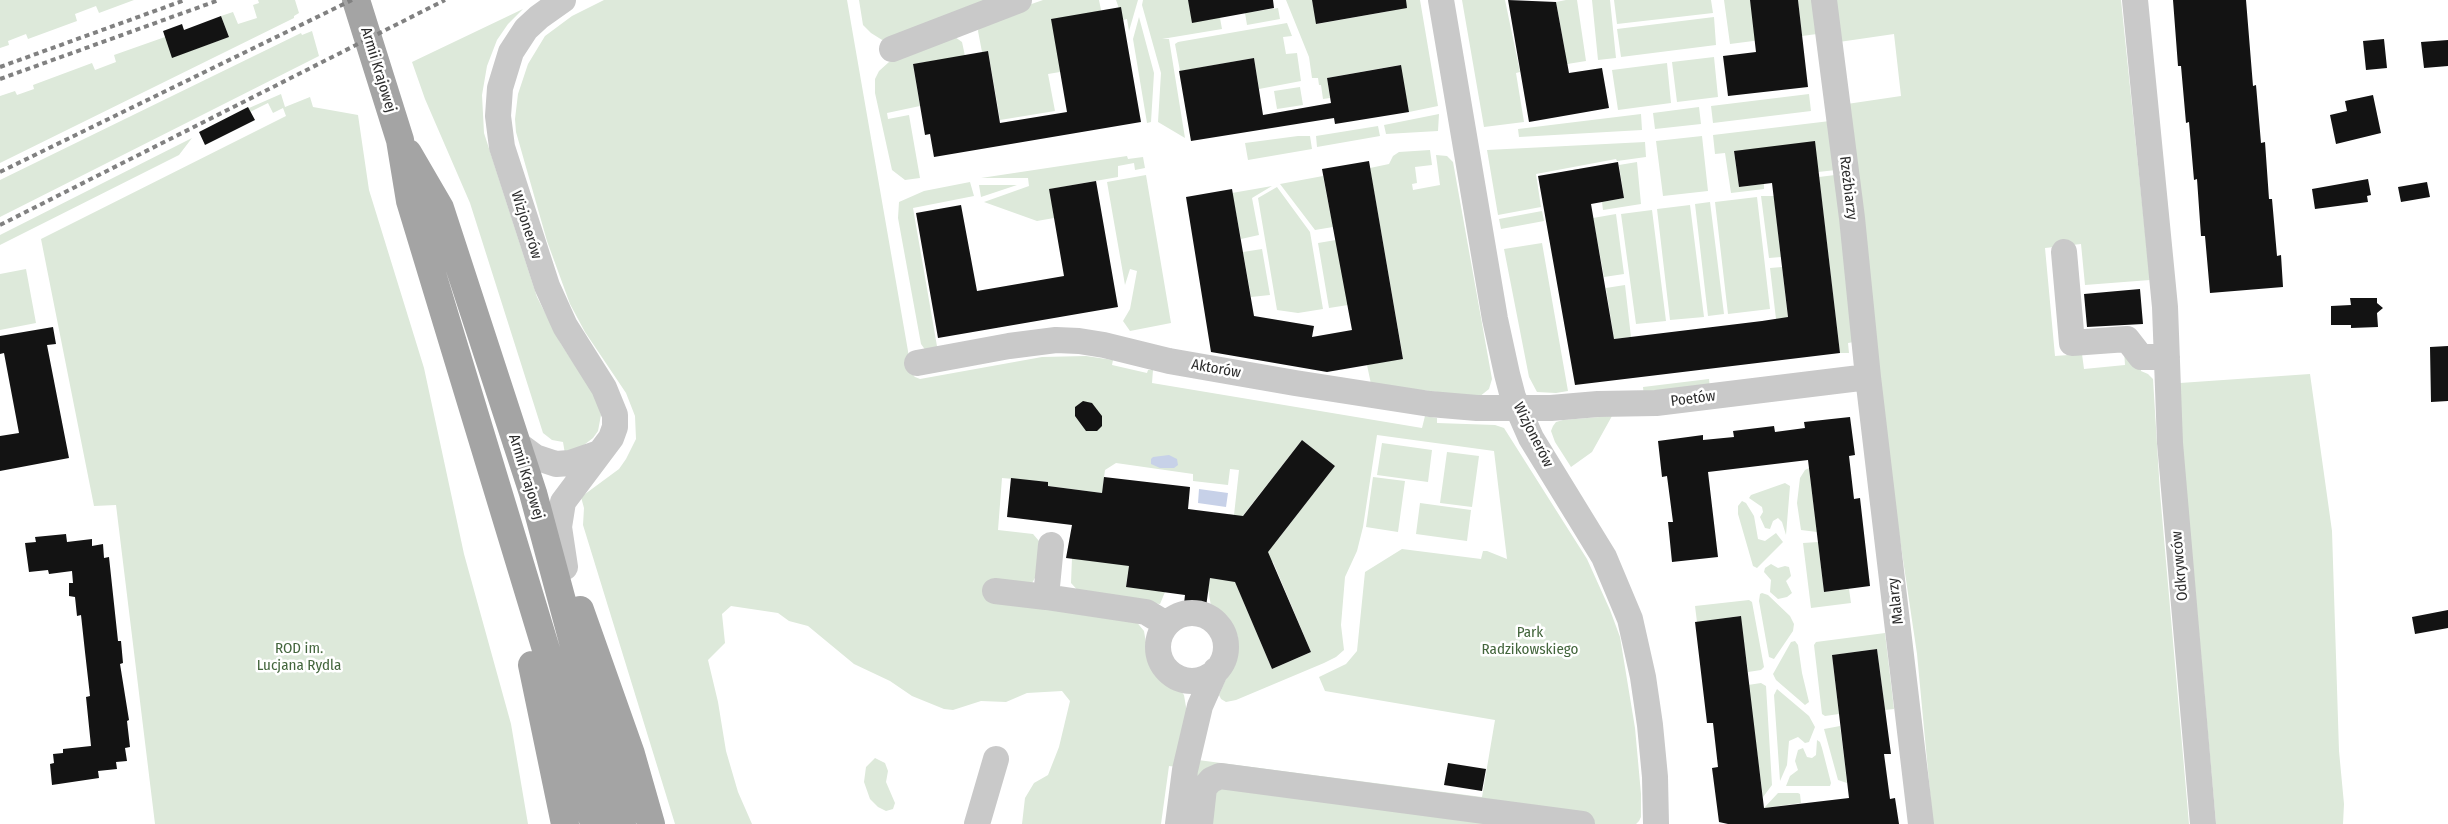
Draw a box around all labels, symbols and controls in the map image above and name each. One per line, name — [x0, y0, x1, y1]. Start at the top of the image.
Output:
street label: Armii Krajowej — [356, 25, 400, 115]
street label: Rzeźbiarzy — [1835, 155, 1861, 221]
street label: Wizjonerów — [507, 189, 545, 261]
street label: Aktorów — [1190, 356, 1242, 382]
street label: Poetów — [1670, 387, 1716, 411]
street label: Wizjonerów — [1509, 400, 1557, 470]
street label: Armii Krajowej — [504, 432, 548, 522]
street label: Odkrywców — [2168, 530, 2192, 602]
street label: Malarzy — [1884, 577, 1908, 625]
park label: Park Radzikowskiego — [1482, 624, 1578, 659]
park label: ROD im. Lucjana Rydla — [257, 640, 341, 675]

